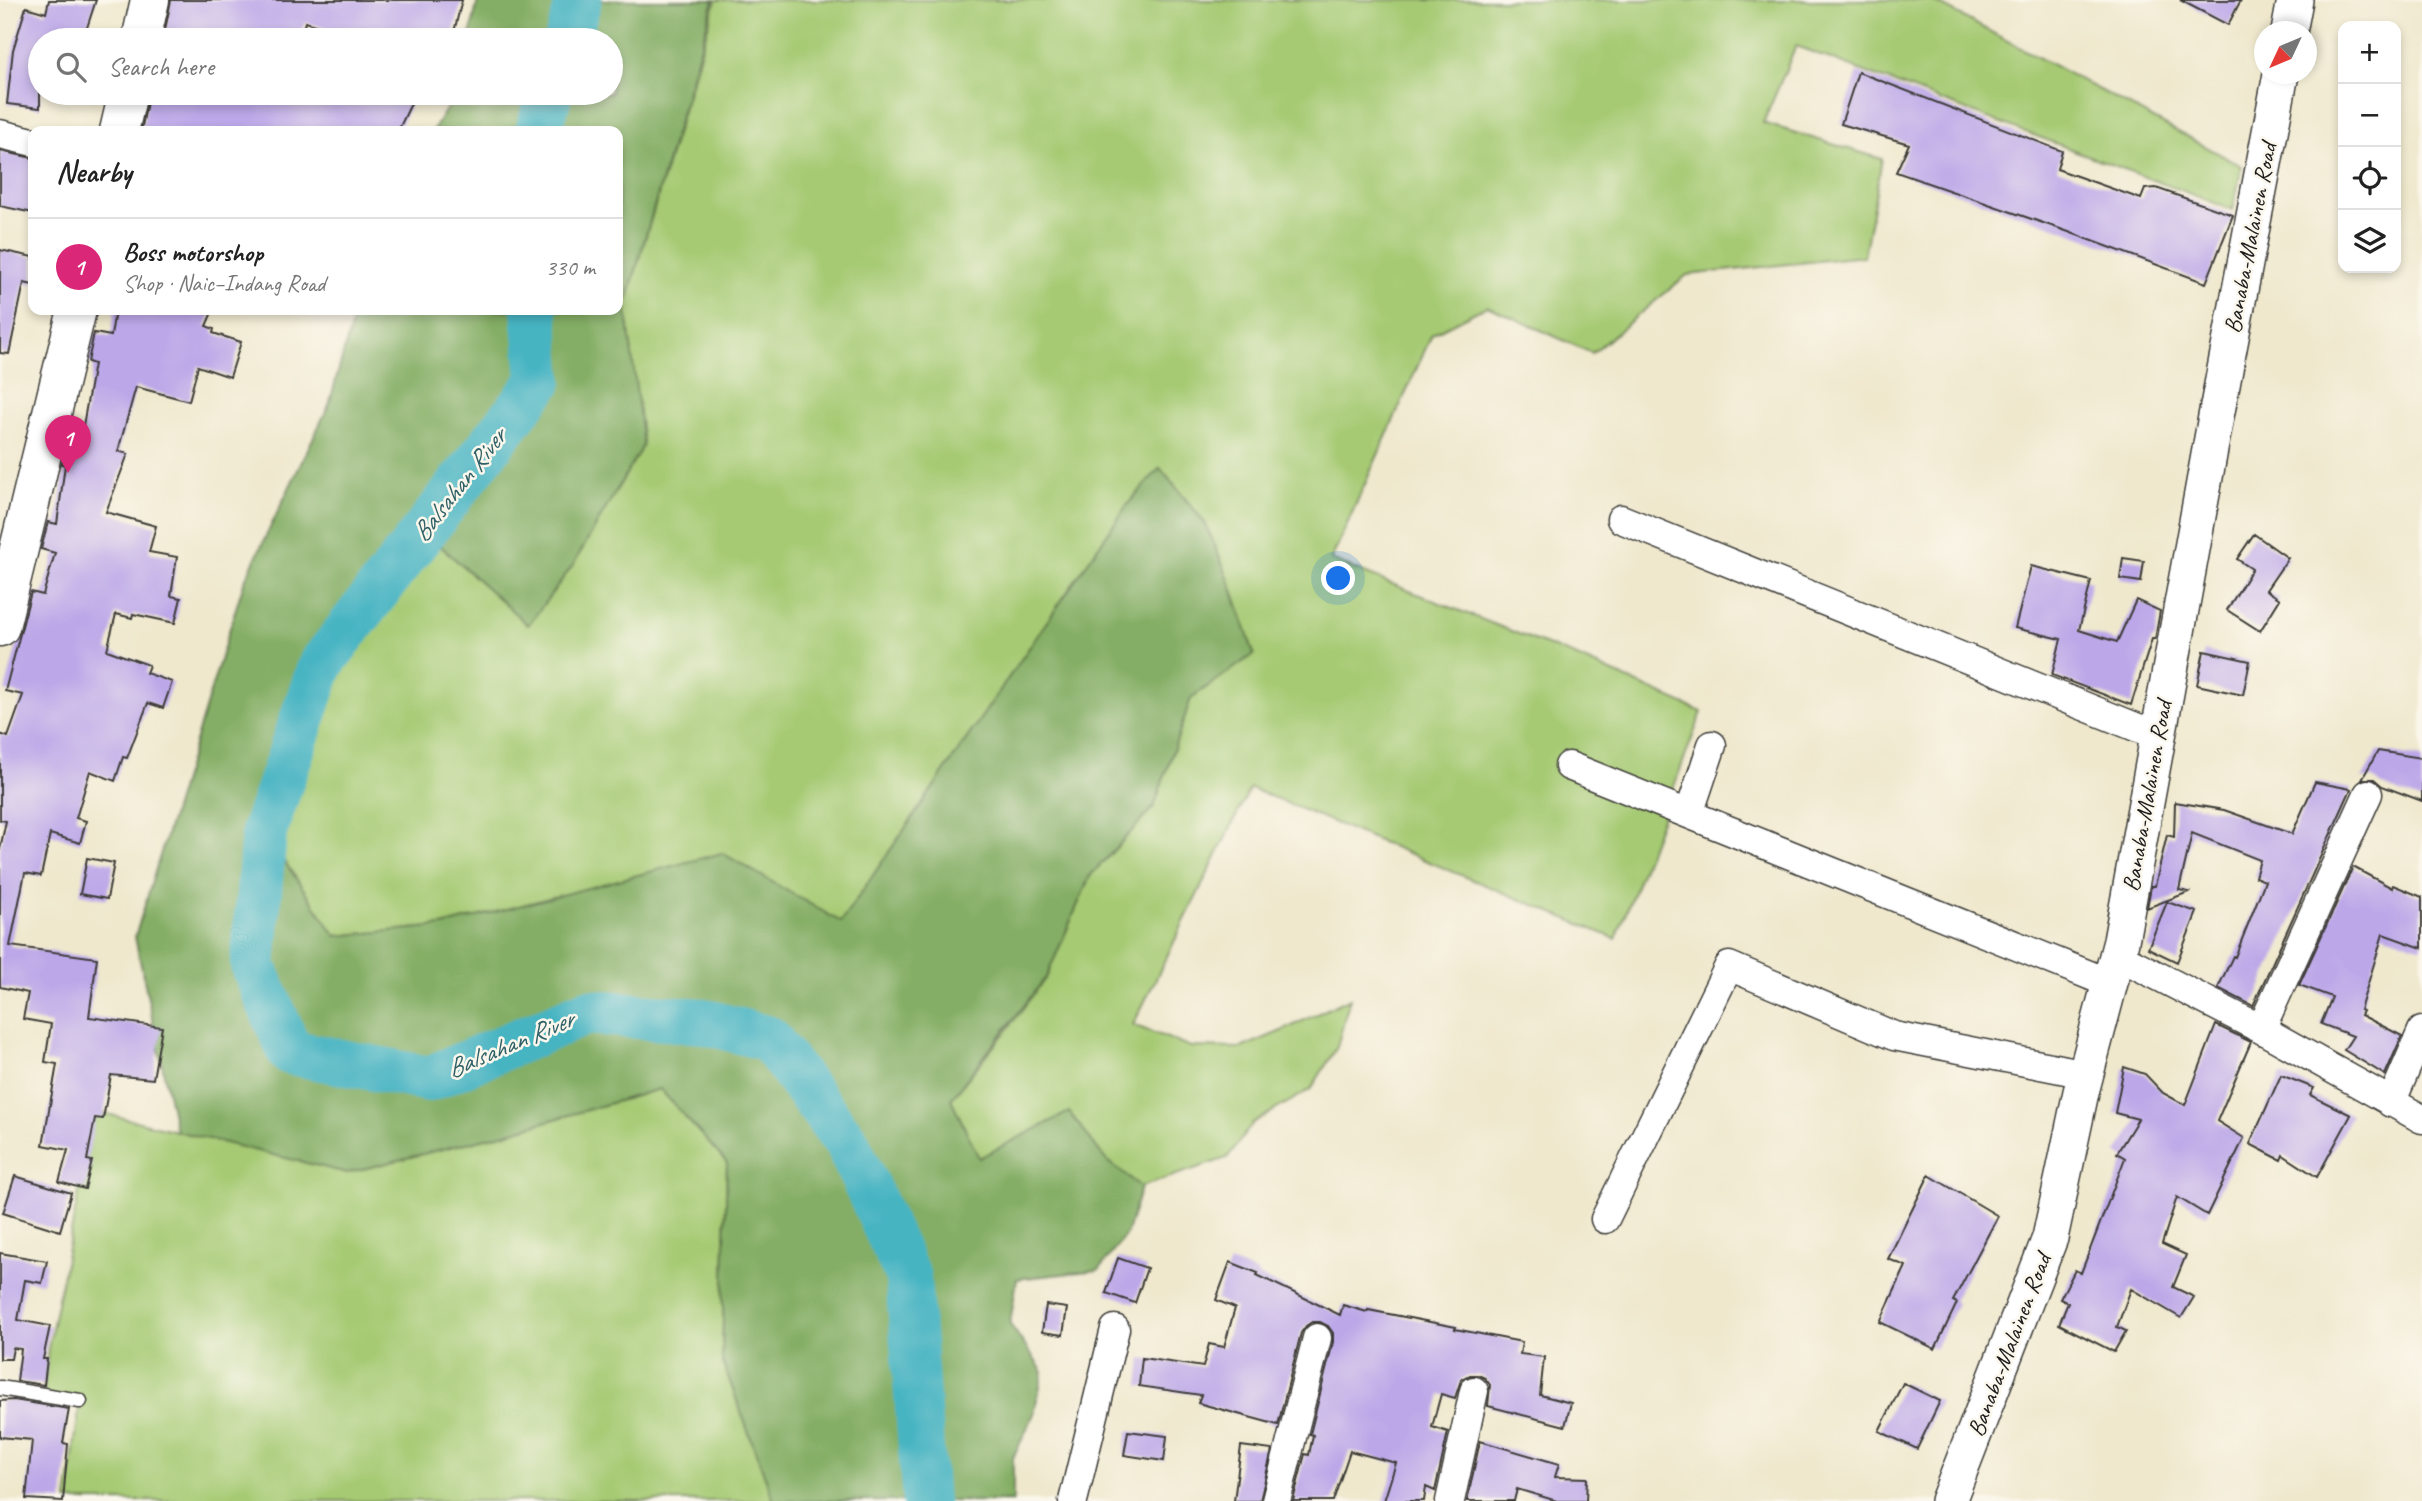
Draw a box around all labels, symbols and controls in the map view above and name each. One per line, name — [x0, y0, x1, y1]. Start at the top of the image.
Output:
north arrow — [2254, 21, 2317, 84]
map controls — [2338, 21, 2401, 273]
button: + — [2338, 21, 2401, 84]
search box — [28, 28, 623, 105]
icon: search — [52, 48, 90, 86]
text: Search here — [108, 50, 214, 83]
button: − — [2338, 84, 2401, 147]
street label: Banaba-Malainen Road — [2217, 137, 2284, 336]
button: locate — [2338, 147, 2401, 210]
text: Nearby — [56, 153, 132, 191]
button: layers — [2338, 210, 2401, 273]
text: Boss motorshop — [123, 236, 263, 269]
text: 1 — [74, 253, 84, 282]
text: 330 m — [546, 253, 595, 282]
text: Shop · Naic–Indang Road — [123, 269, 325, 298]
pin: 1 — [45, 415, 91, 473]
water label: Balsahan River — [405, 418, 516, 548]
your location — [1321, 561, 1355, 595]
street label: Banaba-Malainen Road — [2115, 695, 2179, 894]
water label: Balsahan River — [442, 1001, 583, 1085]
street label: Banaba-Malainen Road — [1960, 1246, 2059, 1440]

